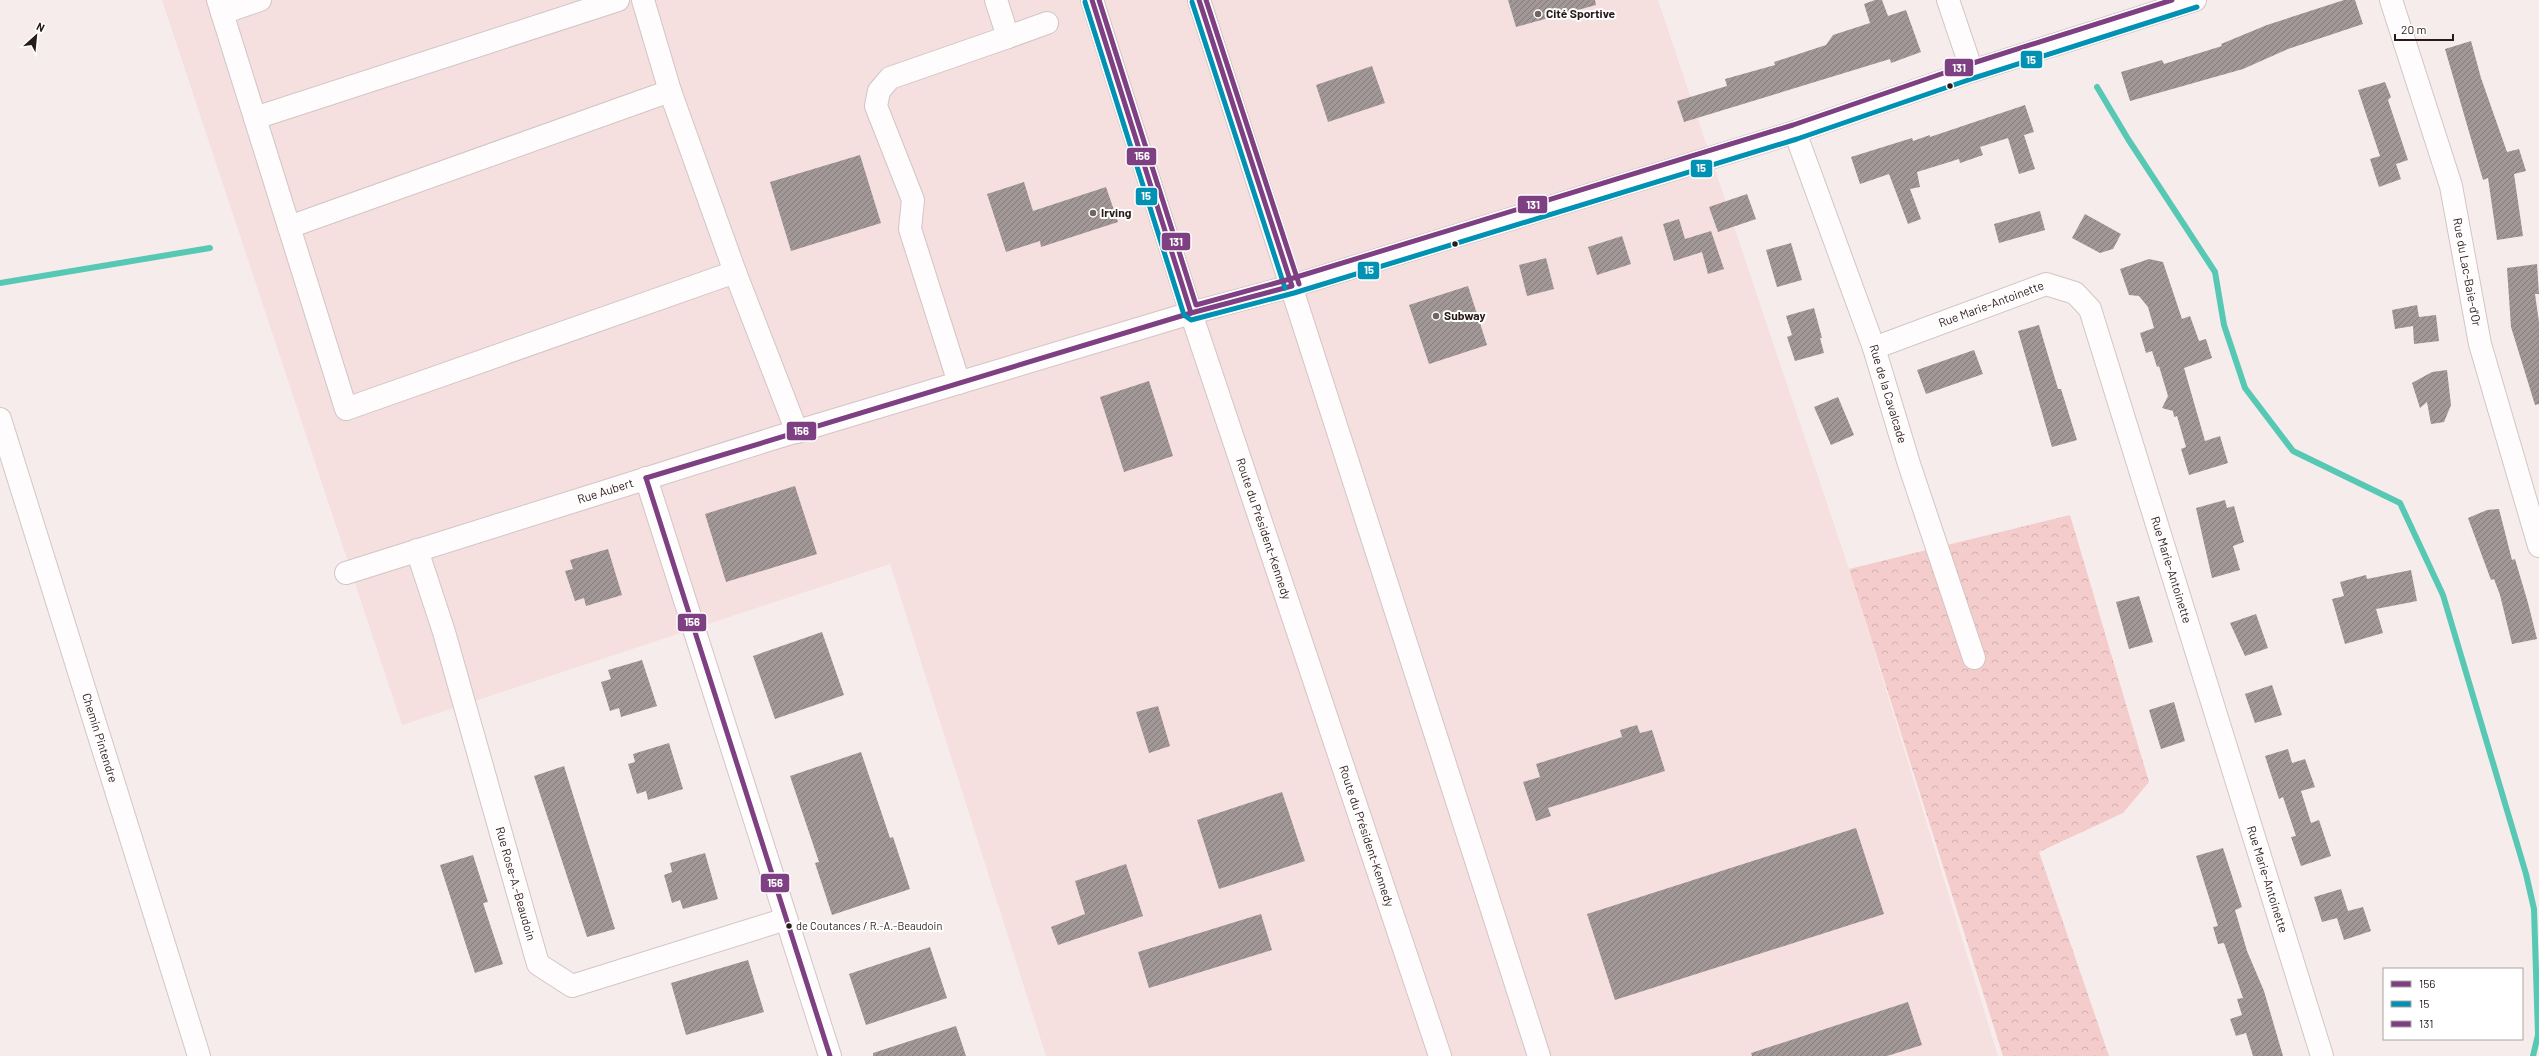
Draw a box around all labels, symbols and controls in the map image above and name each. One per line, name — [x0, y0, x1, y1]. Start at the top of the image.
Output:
place label: Cité Sportive — [1546, 6, 1615, 20]
marker: Cité Sportive — [1533, 9, 1543, 19]
north arrow — [16, 16, 56, 56]
scale bar — [2395, 16, 2453, 42]
text: N — [35, 19, 47, 34]
text: 20 m — [2401, 22, 2427, 36]
line badge: 15 — [2020, 50, 2043, 69]
text: 15 — [2026, 53, 2036, 66]
line badge: 131 — [1944, 58, 1974, 77]
text: 131 — [1952, 61, 1966, 74]
unlabelled marker — [1945, 81, 1955, 91]
line badge: 156 — [1126, 147, 1157, 166]
text: 156 — [1134, 149, 1150, 162]
line badge: 15 — [1690, 159, 1713, 178]
text: 15 — [1696, 161, 1706, 174]
line badge: 15 — [1135, 187, 1158, 206]
text: 15 — [1141, 189, 1151, 202]
line badge: 131 — [1517, 195, 1548, 214]
text: 131 — [1526, 198, 1540, 211]
place label: Irving — [1101, 205, 1132, 219]
marker: Irving — [1088, 208, 1098, 218]
street label: Rue du Lac-Baie-d'Or — [2451, 217, 2485, 328]
line badge: 131 — [1161, 232, 1191, 251]
text: 131 — [1169, 235, 1183, 248]
unlabelled marker — [1450, 239, 1460, 249]
line badge: 15 — [1357, 261, 1380, 280]
text: 15 — [1364, 263, 1374, 276]
street label: Rue Marie-Antoinette — [1936, 278, 2045, 329]
place label: Subway — [1444, 308, 1486, 322]
marker: Subway — [1431, 311, 1441, 321]
street label: Rue de la Cavalcade — [1867, 343, 1910, 445]
line badge: 156 — [786, 421, 817, 441]
text: 156 — [793, 424, 809, 437]
street label: Route du Président-Kennedy — [1234, 456, 1295, 602]
street label: Rue Aubert — [575, 475, 635, 506]
street label: Rue Marie-Antoinette — [2149, 514, 2195, 625]
line badge: 156 — [677, 613, 707, 632]
text: 156 — [684, 615, 700, 628]
street label: Chemin Pintendre — [80, 691, 121, 784]
street label: Route du Président-Kennedy — [1337, 763, 1398, 909]
street label: Rue Marie-Antoinette — [2245, 824, 2291, 934]
street label: Rue Rose-A.-Beaudoin — [493, 825, 539, 942]
line badge: 156 — [760, 873, 790, 893]
text: 156 — [767, 876, 783, 889]
place label: de Coutances / R.-A.-Beaudoin — [796, 919, 942, 932]
marker: de Coutances / R.-A.-Beaudoin — [784, 921, 794, 931]
legend — [2383, 968, 2523, 1040]
text: 156 — [2419, 976, 2436, 990]
text: 15 — [2419, 996, 2429, 1010]
text: 131 — [2419, 1016, 2434, 1030]

